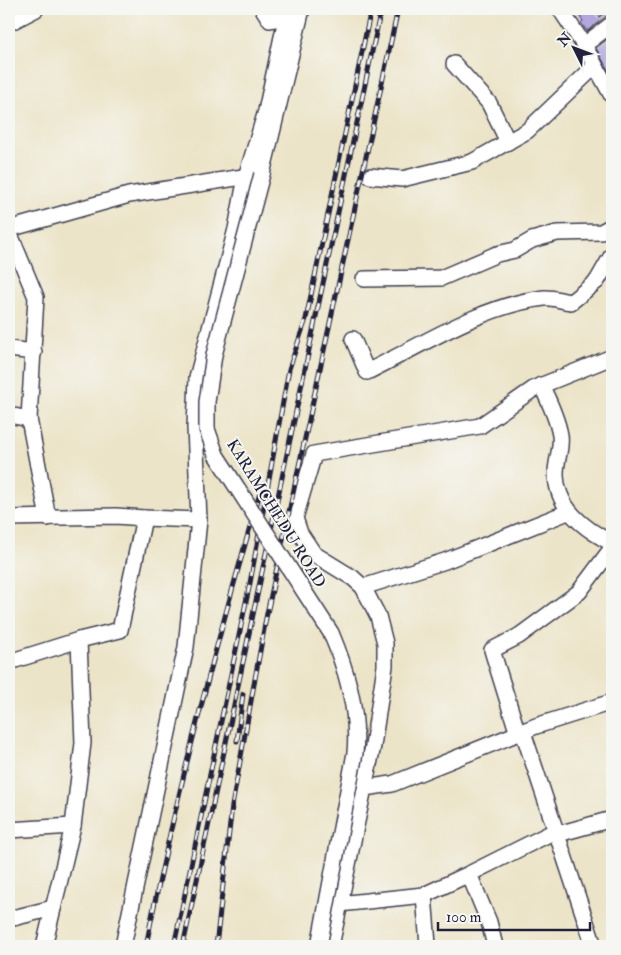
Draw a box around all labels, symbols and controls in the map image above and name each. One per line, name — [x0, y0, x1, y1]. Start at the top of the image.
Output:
north arrow — [548, 22, 598, 72]
text: N — [554, 29, 576, 51]
street label: KARAMCHEDU ROAD — [222, 436, 330, 592]
scale bar — [438, 900, 591, 932]
text: 100 m — [446, 908, 482, 927]

